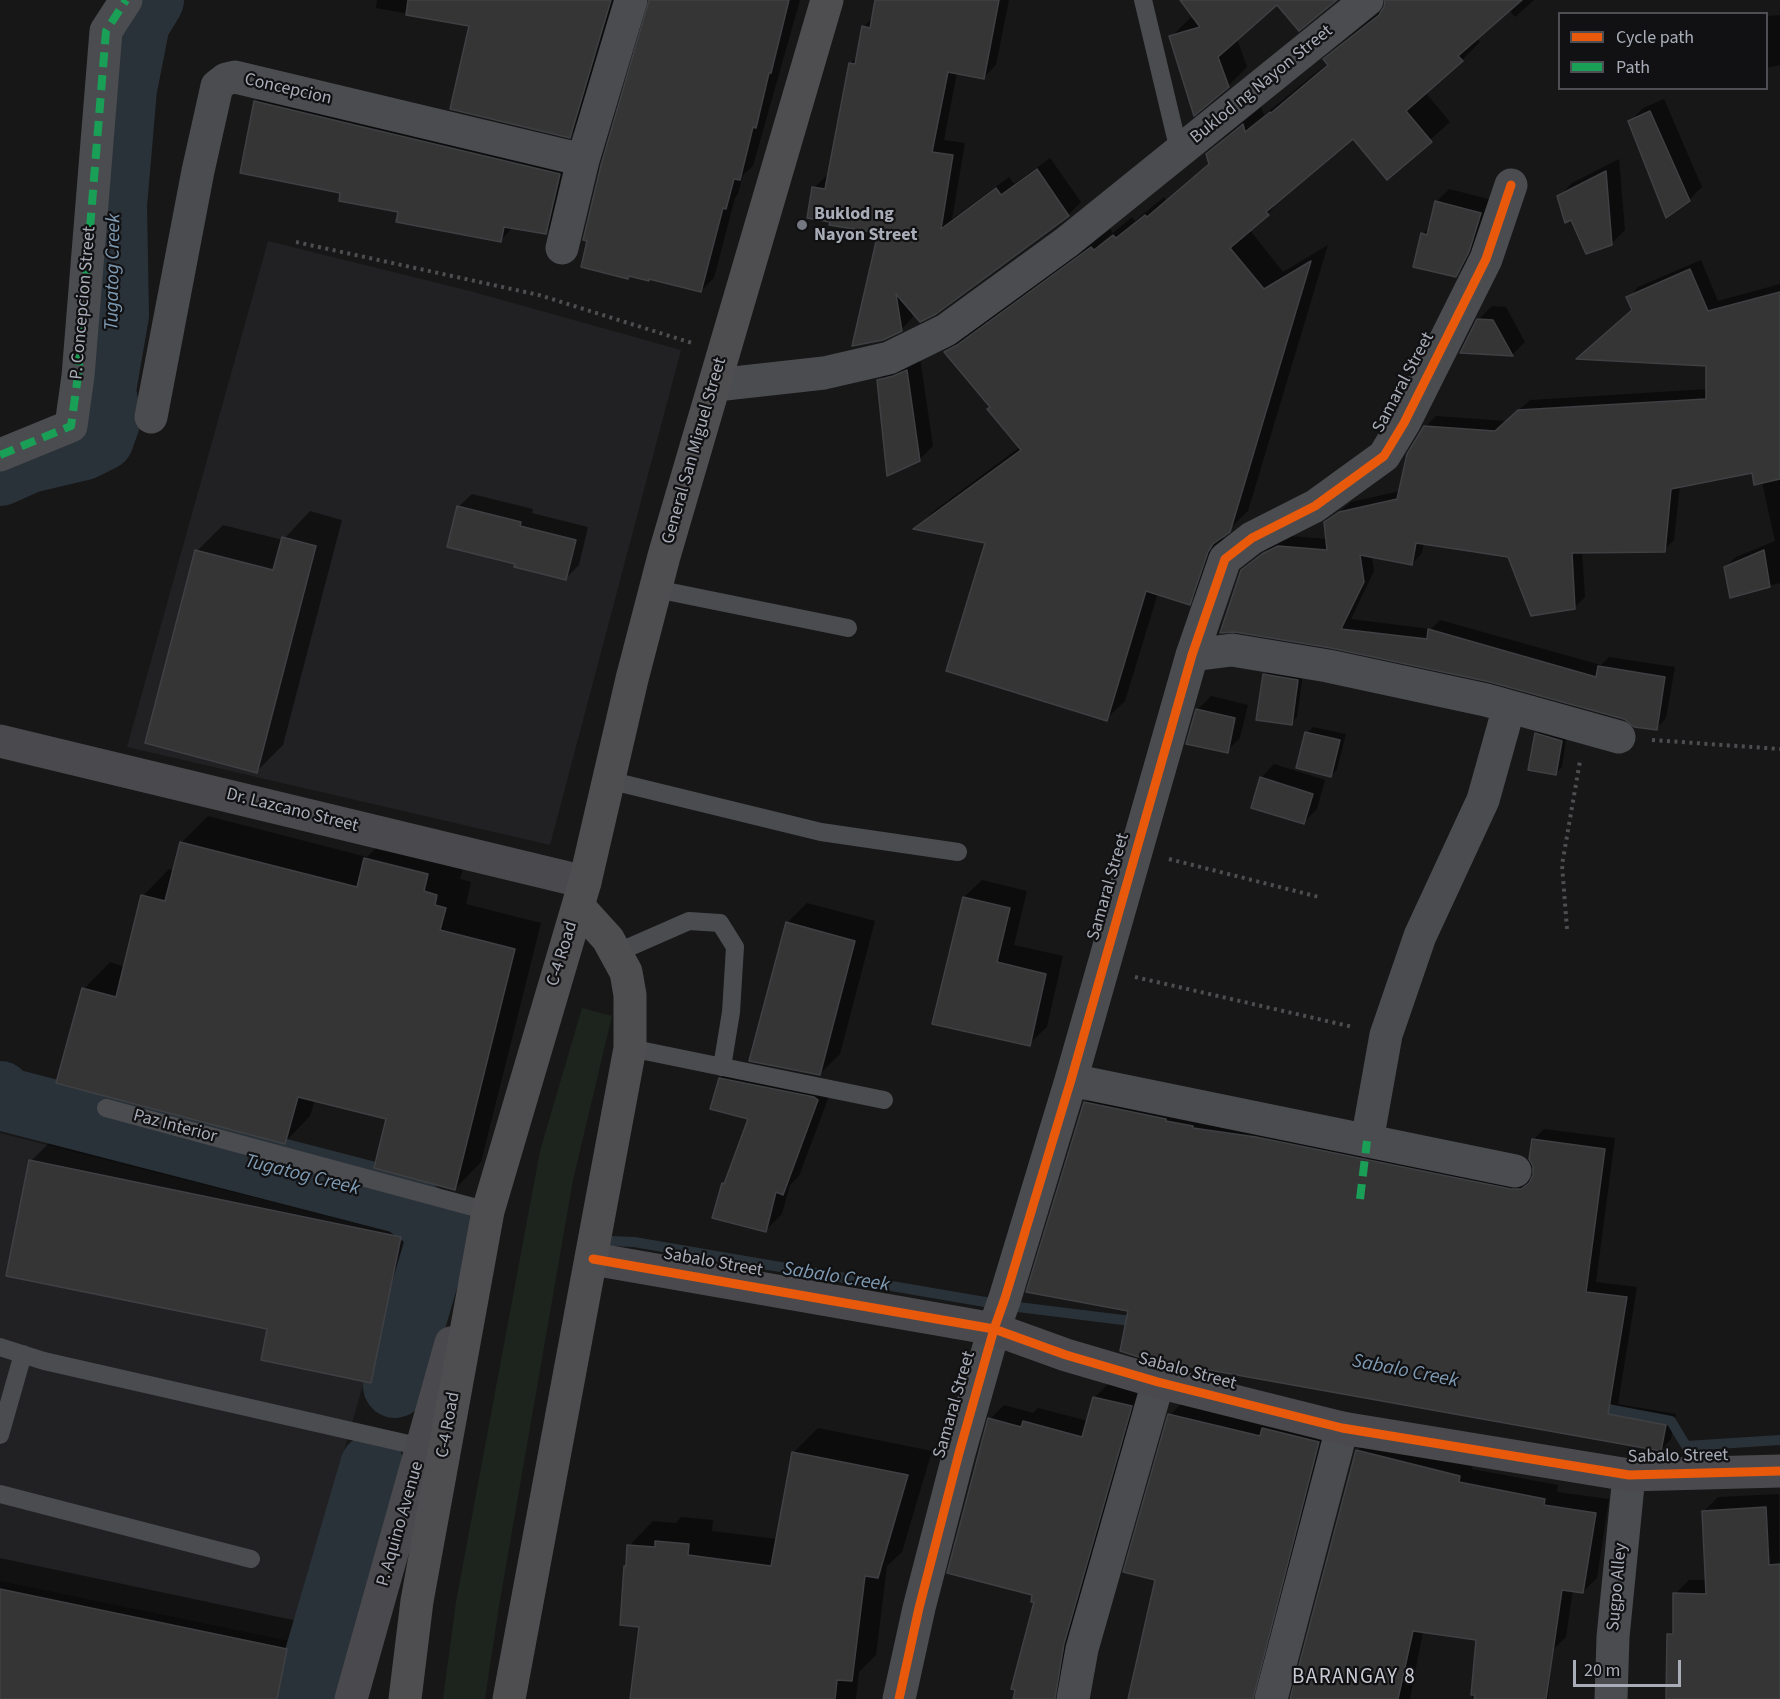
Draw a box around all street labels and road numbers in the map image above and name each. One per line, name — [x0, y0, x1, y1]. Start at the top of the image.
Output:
street label: Buklod ng Nayon Street — [1186, 21, 1338, 149]
street label: Concepcion — [242, 69, 334, 111]
street label: P. Concepcion Street — [67, 225, 101, 381]
street label: Samaral Street — [1368, 329, 1440, 437]
street label: General San Miguel Street — [658, 355, 732, 547]
street label: Dr. Lazcano Street — [224, 784, 360, 838]
street label: Samaral Street — [1083, 831, 1135, 943]
street label: C-4 Road — [543, 919, 583, 989]
street label: Paz Interior — [131, 1105, 219, 1149]
street label: Sabalo Street — [662, 1244, 764, 1282]
street label: Samaral Street — [929, 1349, 981, 1461]
street label: Sabalo Street — [1136, 1349, 1238, 1395]
street label: C-4 Road — [433, 1390, 465, 1460]
street label: Sabalo Street — [1628, 1445, 1728, 1469]
street label: P. Aquino Avenue — [373, 1459, 429, 1589]
street label: Sugpo Alley — [1603, 1542, 1633, 1632]

